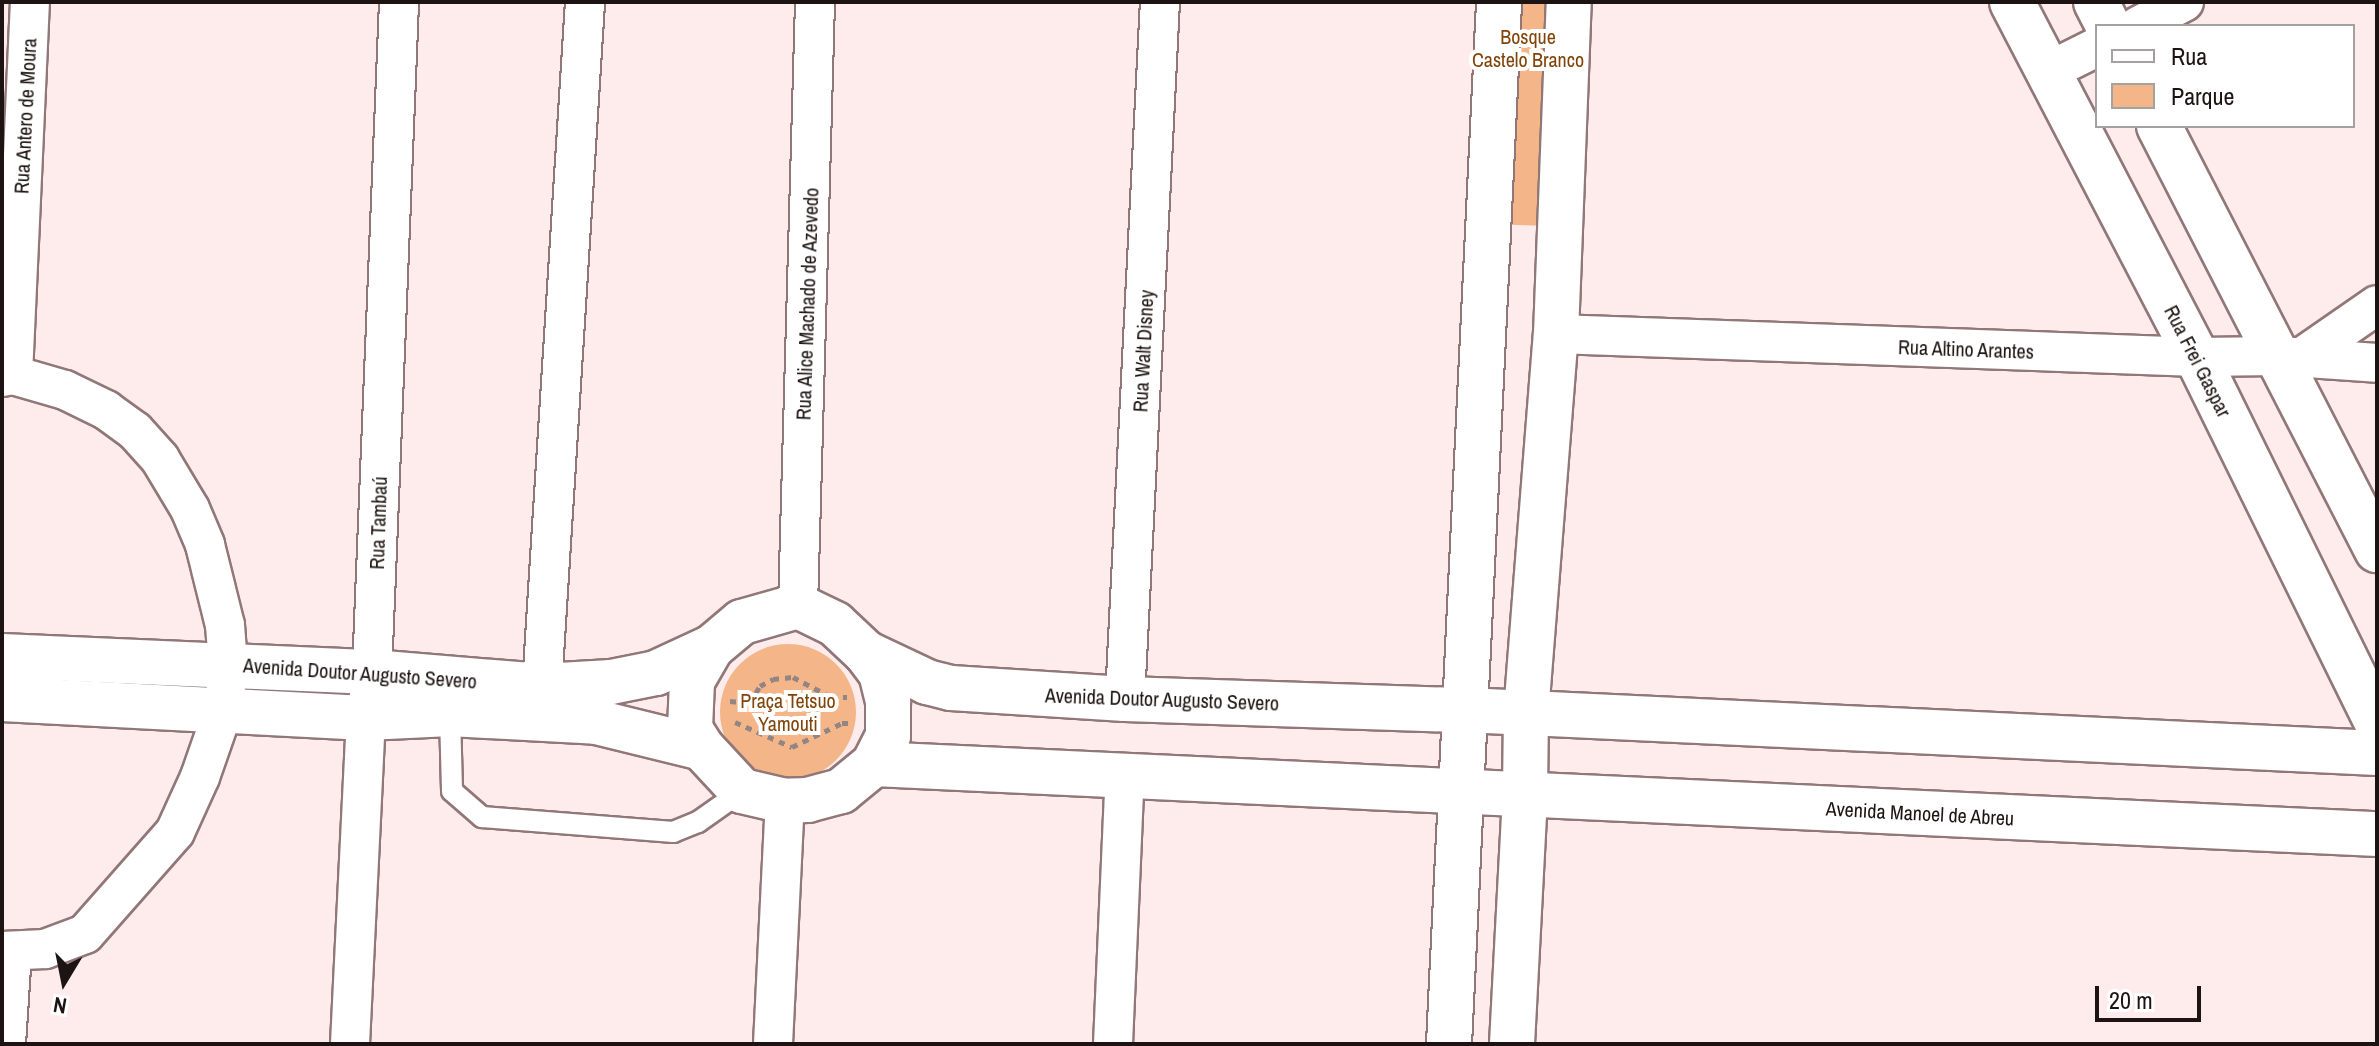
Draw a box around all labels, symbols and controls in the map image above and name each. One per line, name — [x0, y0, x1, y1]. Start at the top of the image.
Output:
park label: Bosque Castelo Branco — [1472, 24, 1584, 71]
legend — [2095, 24, 2355, 128]
street label: Rua Antero de Moura — [9, 37, 41, 195]
text: Rua — [2171, 40, 2207, 72]
text: Parque — [2171, 80, 2234, 112]
street label: Rua Alice Machado de Azevedo — [791, 187, 823, 421]
street label: Rua Walt Disney — [1128, 289, 1158, 413]
street label: Rua Frei Gaspar — [2160, 301, 2236, 421]
street label: Rua Altino Arantes — [1897, 335, 2035, 363]
street label: Rua Tambaú — [364, 476, 392, 570]
street label: Avenida Doutor Augusto Severo — [242, 653, 478, 693]
street label: Avenida Doutor Augusto Severo — [1044, 683, 1280, 715]
park label: Praça Tetsuo Yamouti — [740, 689, 836, 736]
street label: Avenida Manoel de Abreu — [1825, 796, 2015, 830]
north arrow — [24, 942, 104, 1022]
scale bar — [2099, 970, 2205, 1020]
text: 20 m — [2109, 984, 2153, 1016]
text: N — [51, 990, 69, 1022]

